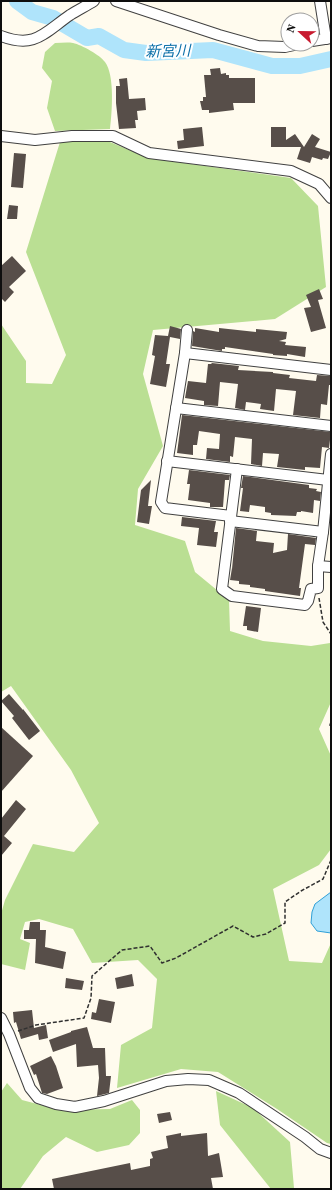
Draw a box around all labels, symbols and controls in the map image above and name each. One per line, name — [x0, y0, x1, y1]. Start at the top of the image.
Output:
north arrow — [280, 12, 320, 52]
text: N — [283, 22, 300, 35]
water label: 新宮川 — [145, 40, 193, 61]

